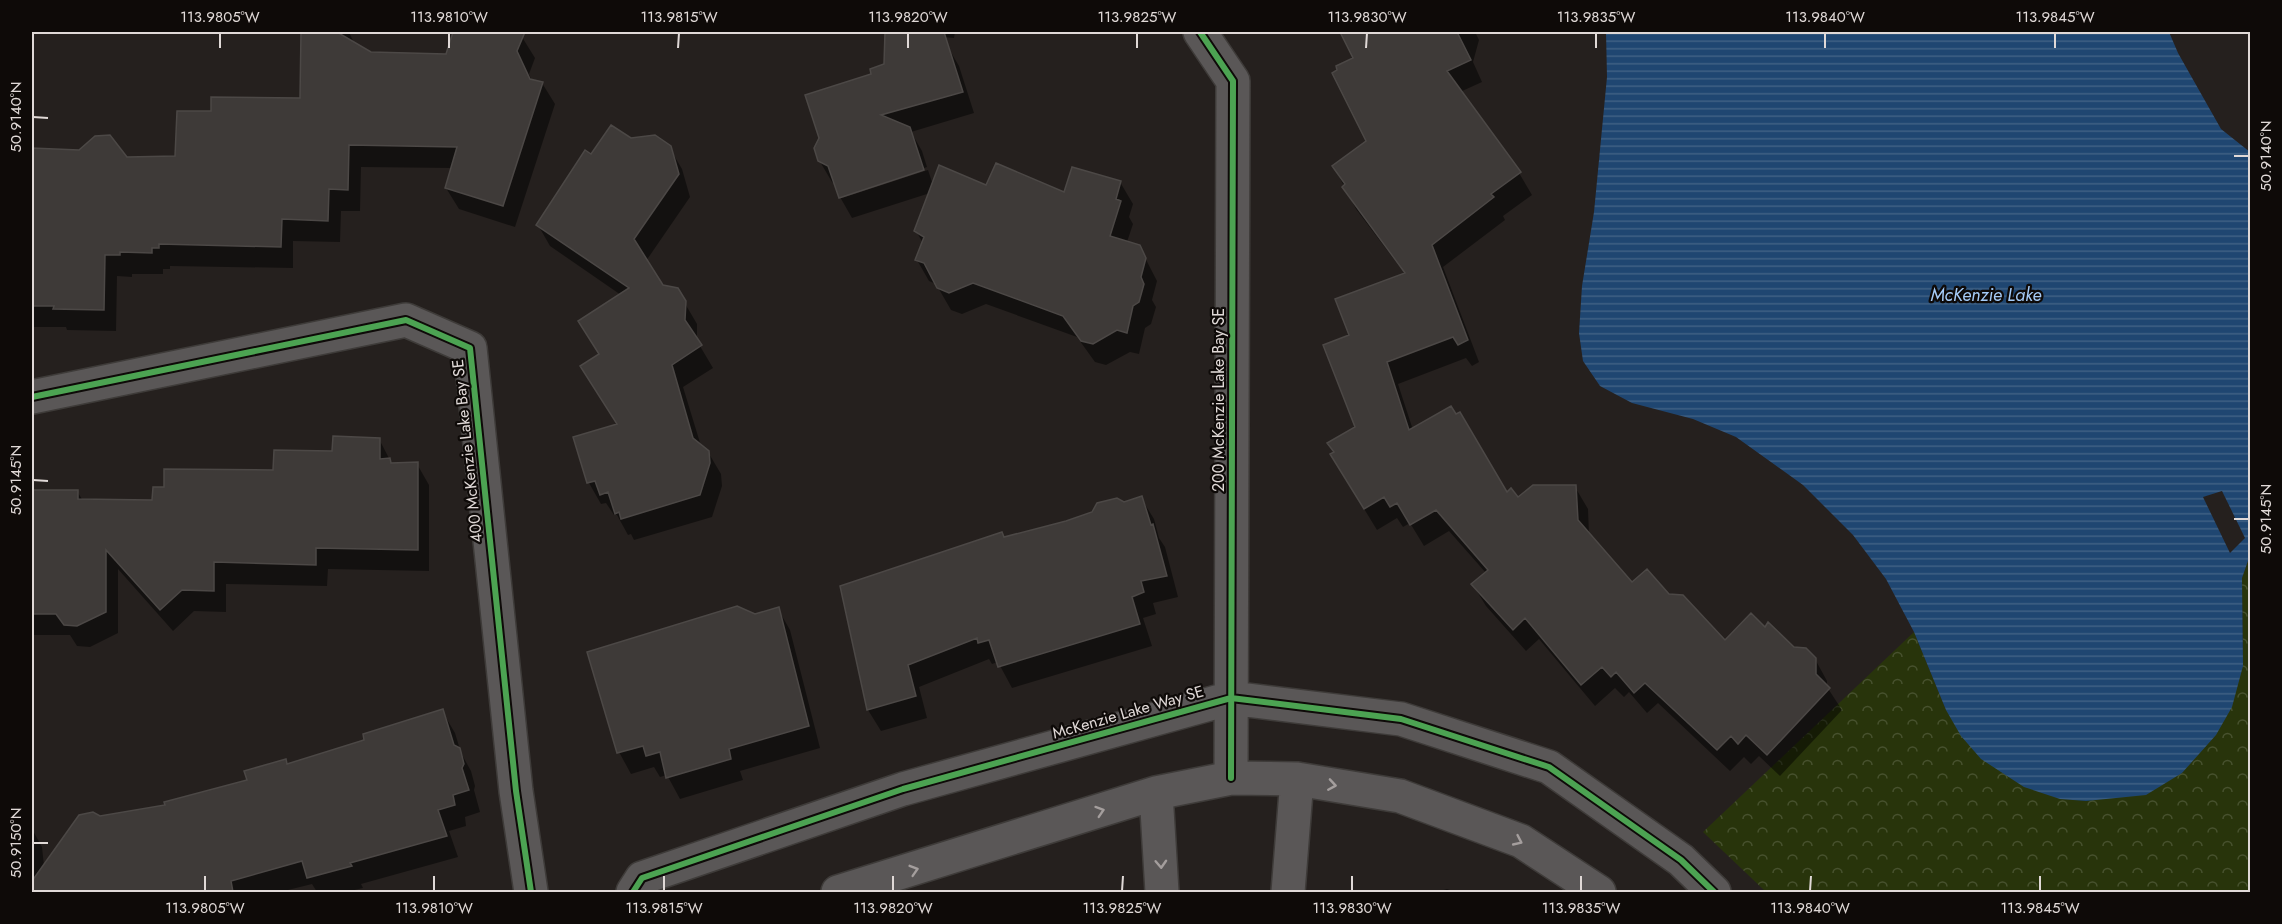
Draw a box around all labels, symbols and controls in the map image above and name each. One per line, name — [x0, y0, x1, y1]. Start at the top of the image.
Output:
text: 113.9805°W — [180, 6, 260, 28]
text: 113.9810°W — [410, 6, 488, 28]
text: 113.9815°W — [640, 6, 718, 28]
text: 113.9820°W — [868, 6, 948, 28]
text: 113.9825°W — [1098, 6, 1177, 28]
text: 113.9830°W — [1327, 6, 1407, 28]
text: 113.9835°W — [1557, 6, 1635, 28]
text: 113.9840°W — [1785, 6, 1865, 28]
text: 113.9845°W — [2015, 6, 2095, 28]
text: 50.9140°N — [5, 82, 27, 152]
text: 50.9140°N — [2255, 121, 2277, 191]
water label: McKenzie Lake — [1930, 282, 2042, 308]
street label: 200 McKenzie Lake Bay SE — [1207, 308, 1230, 492]
street label: 400 McKenzie Lake Bay SE — [446, 358, 488, 544]
text: 50.9145°N — [5, 445, 27, 515]
text: 50.9145°N — [2255, 484, 2277, 554]
street label: McKenzie Lake Way SE — [1050, 679, 1206, 745]
one-way arrow — [1328, 778, 1337, 790]
one-way arrow — [1094, 806, 1105, 818]
text: 50.9150°N — [5, 808, 27, 878]
one-way arrow — [1512, 833, 1523, 845]
one-way arrow — [1154, 859, 1167, 868]
one-way arrow — [908, 865, 919, 877]
text: 113.9805°W — [165, 897, 245, 919]
text: 113.9810°W — [395, 897, 473, 919]
text: 113.9815°W — [625, 897, 703, 919]
text: 113.9820°W — [853, 897, 933, 919]
text: 113.9825°W — [1083, 897, 1162, 919]
text: 113.9830°W — [1312, 897, 1392, 919]
text: 113.9835°W — [1542, 897, 1620, 919]
text: 113.9840°W — [1770, 897, 1850, 919]
text: 113.9845°W — [2000, 897, 2080, 919]

